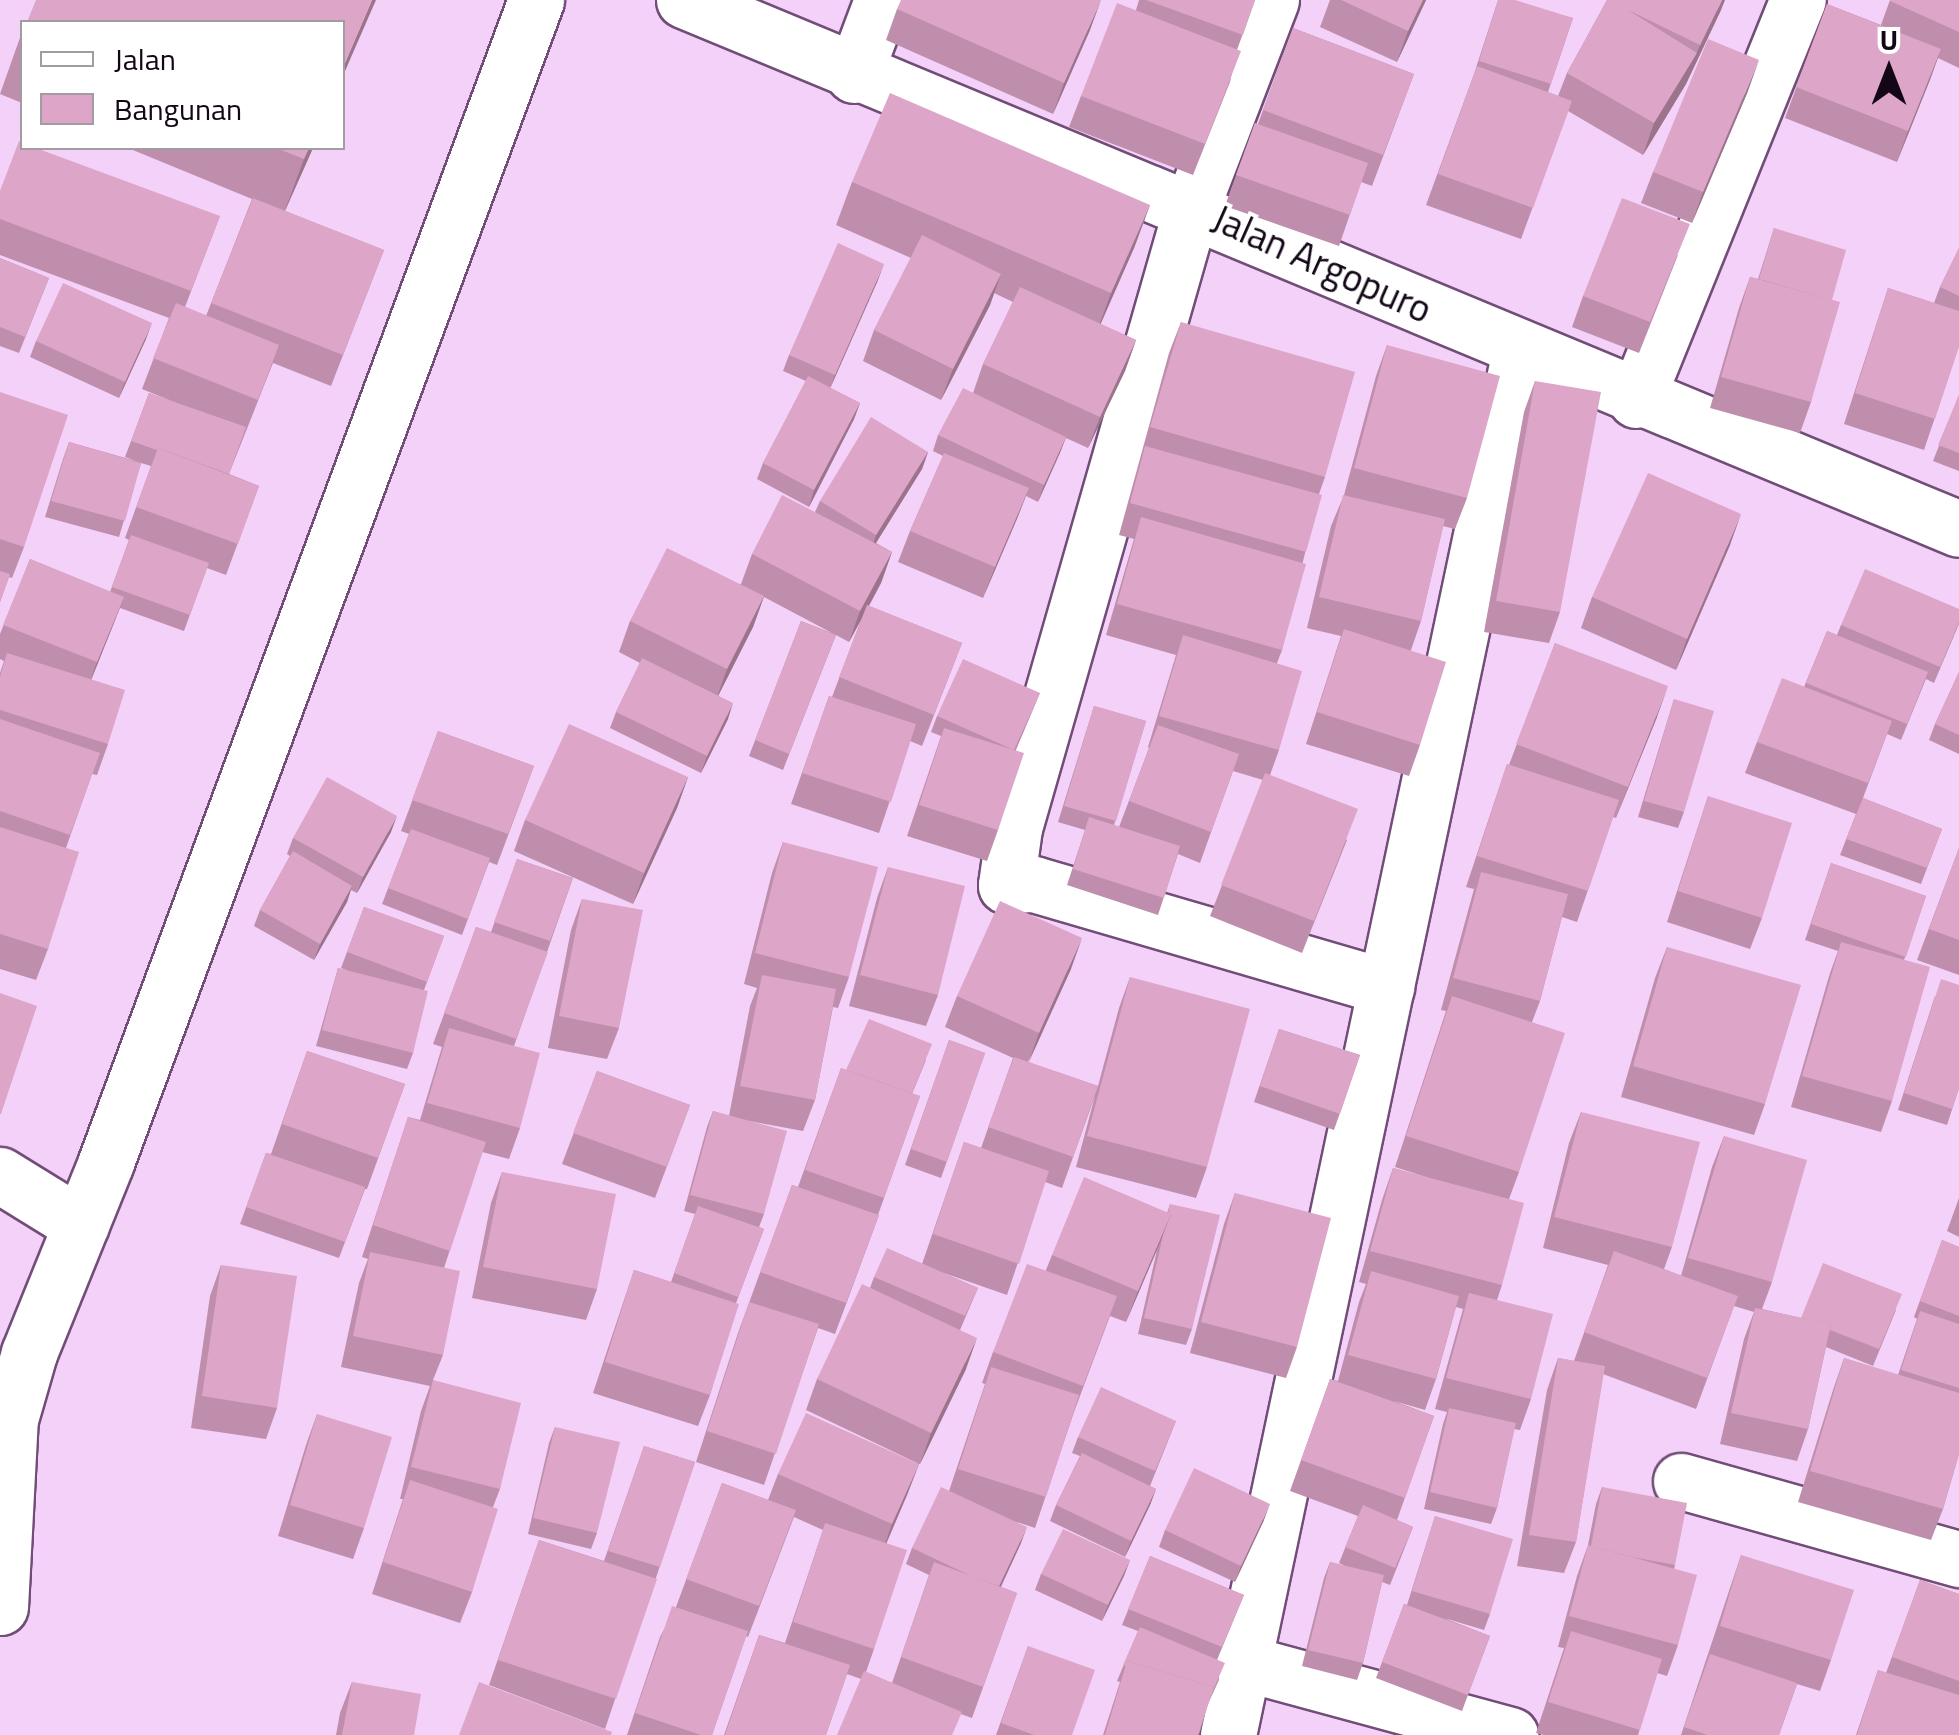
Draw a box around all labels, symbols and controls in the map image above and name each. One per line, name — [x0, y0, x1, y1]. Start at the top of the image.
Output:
text: U — [1880, 18, 1898, 61]
legend — [20, 20, 345, 150]
north arrow — [1839, 20, 1939, 120]
text: Jalan — [114, 36, 176, 82]
text: Bangunan — [114, 86, 242, 132]
street label: Jalan Argopuro — [1205, 195, 1439, 333]

